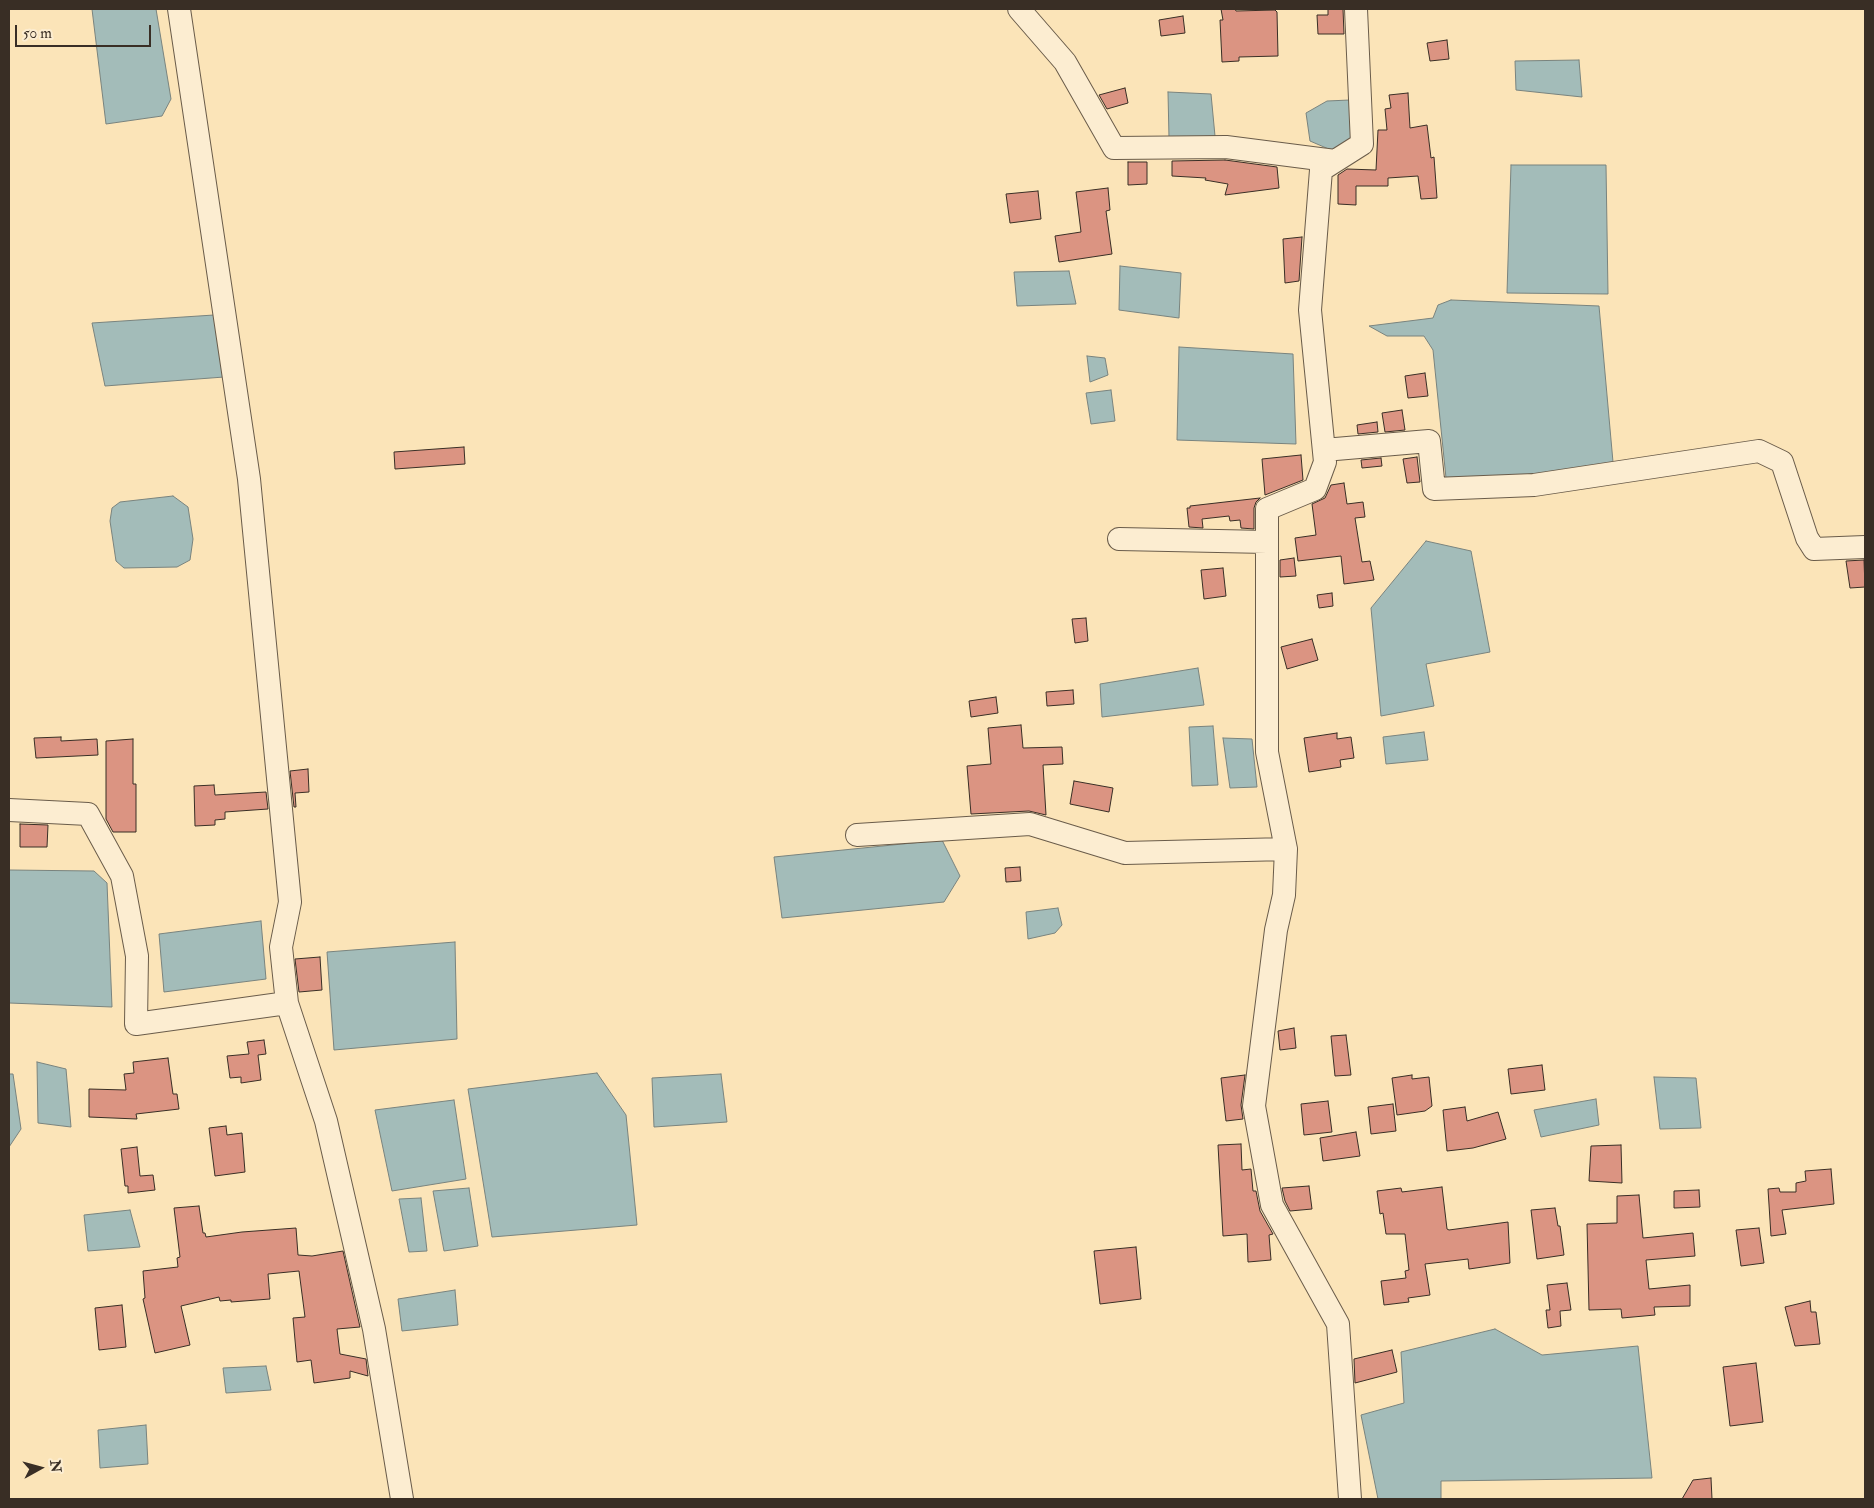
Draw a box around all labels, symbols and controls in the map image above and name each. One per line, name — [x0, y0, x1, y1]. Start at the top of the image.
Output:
scale bar — [18, 15, 154, 47]
text: 50 m — [23, 24, 52, 43]
north arrow — [15, 1443, 65, 1493]
text: N — [46, 1459, 65, 1473]

